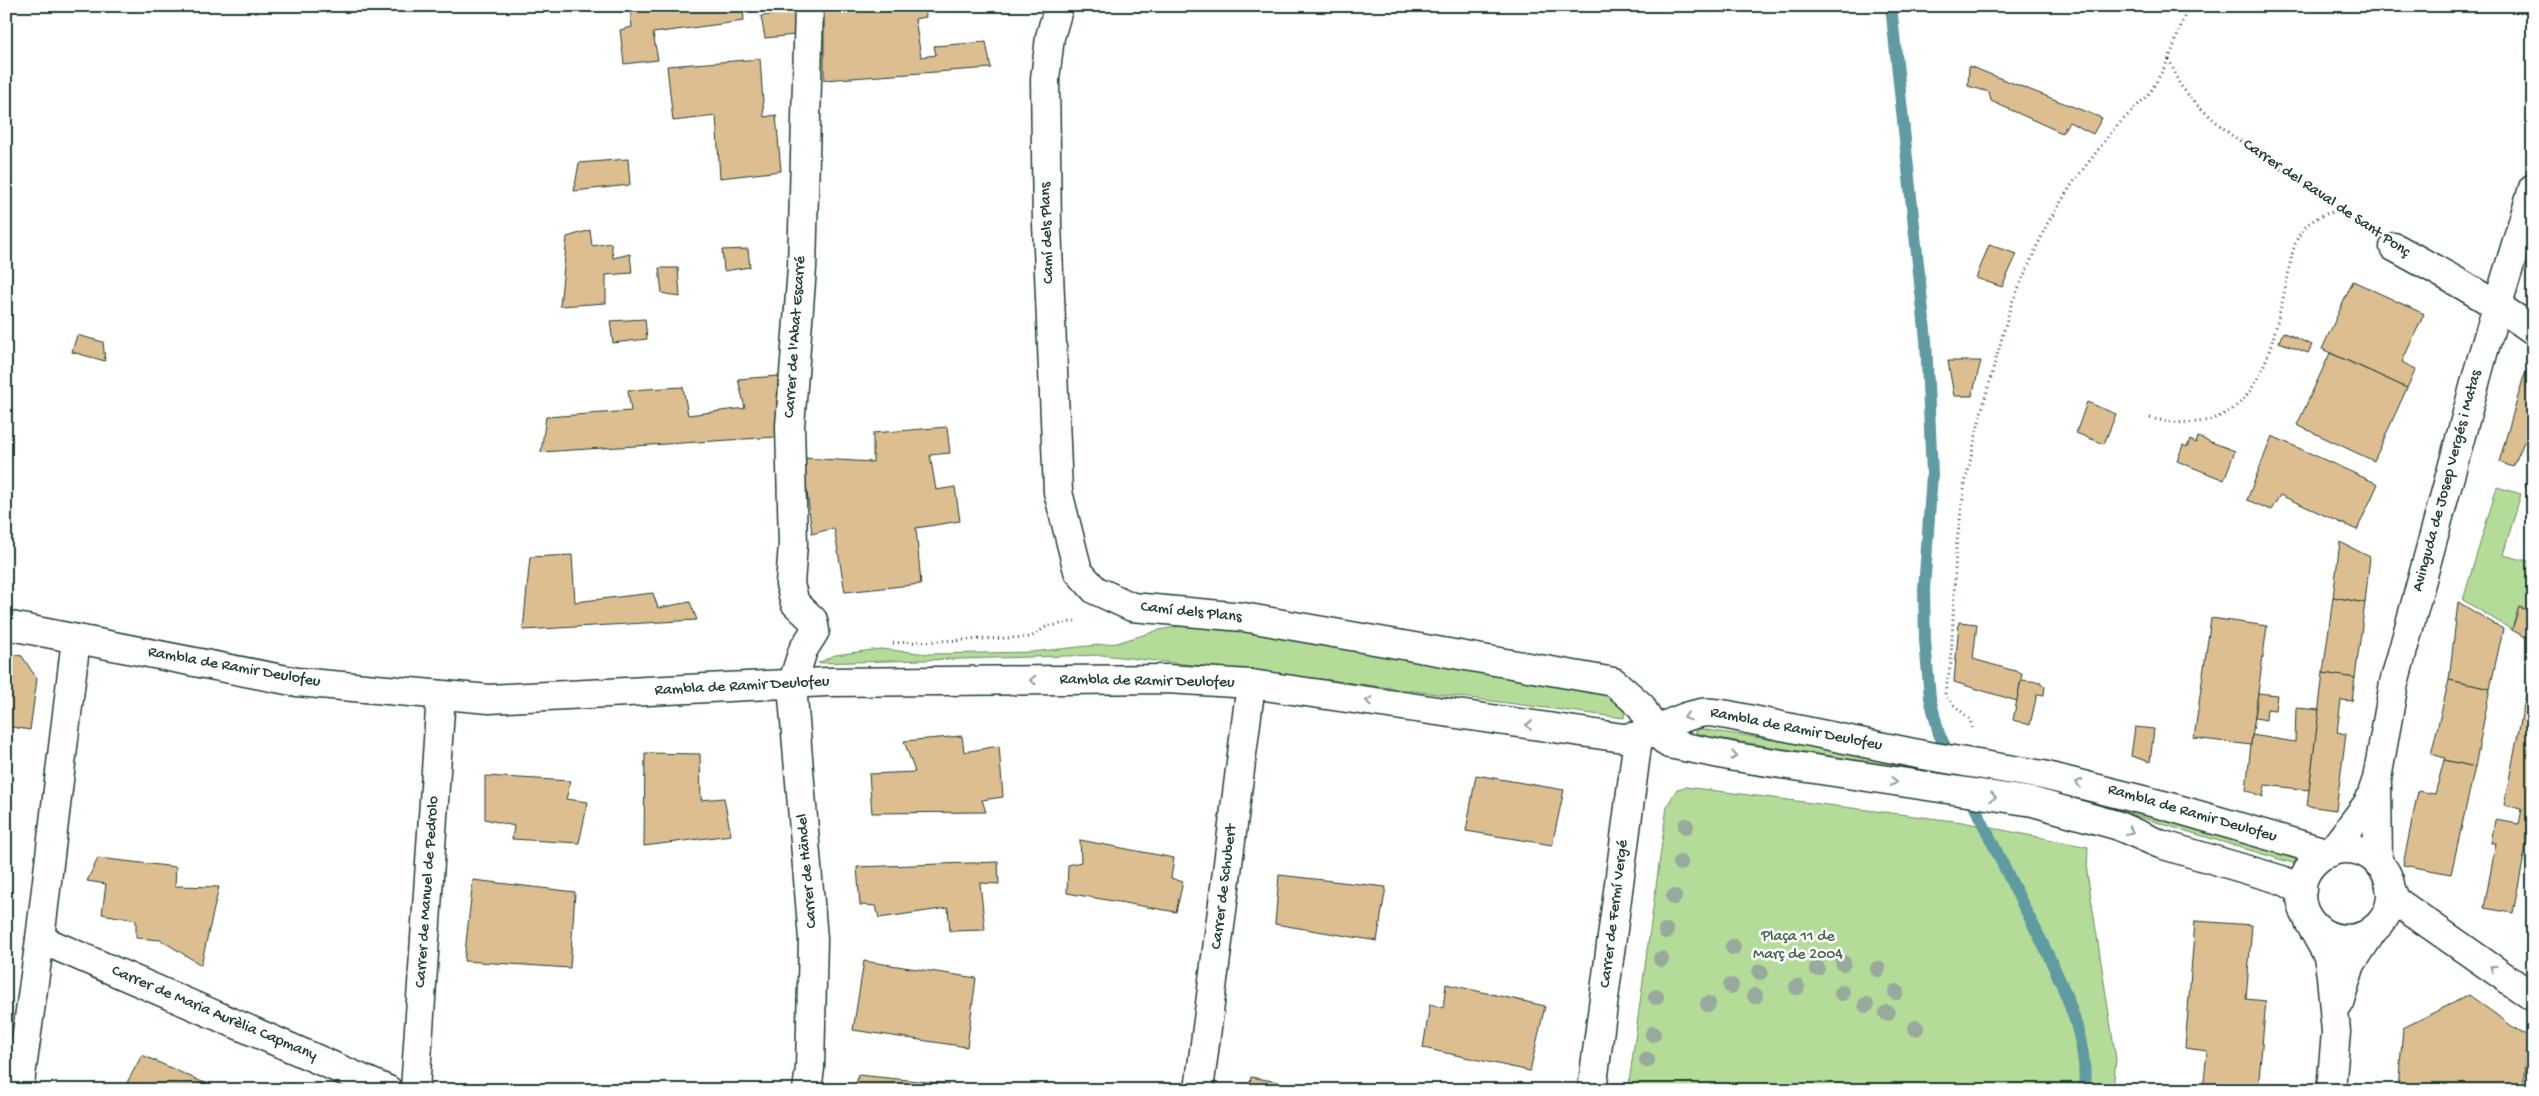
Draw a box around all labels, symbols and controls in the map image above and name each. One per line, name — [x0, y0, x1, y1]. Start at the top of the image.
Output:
street label: Carrer del Raval de Sant Ponç — [2239, 136, 2414, 263]
street label: Camí dels Plans — [1037, 181, 1059, 284]
street label: Carrer de l'Abat Escarré — [781, 255, 811, 419]
street label: Avinguda de Josep Vergés i Matas — [2409, 367, 2487, 594]
street label: Camí dels Plans — [1139, 598, 1244, 628]
street label: Rambla de Ramir Deulofeu — [146, 643, 322, 693]
street label: Rambla de Ramir Deulofeu — [1059, 671, 1235, 693]
street label: Rambla de Ramir Deulofeu — [654, 673, 830, 701]
one-way arrow — [1028, 675, 1036, 685]
one-way arrow — [1364, 697, 1373, 707]
street label: Rambla de Ramir Deulofeu — [1708, 704, 1884, 756]
one-way arrow — [1683, 711, 1691, 721]
one-way arrow — [1525, 720, 1533, 731]
one-way arrow — [1729, 751, 1738, 761]
one-way arrow — [1890, 776, 1899, 786]
one-way arrow — [2076, 779, 2084, 789]
street label: Rambla de Ramir Deulofeu — [2105, 781, 2279, 847]
one-way arrow — [1988, 791, 1997, 801]
street label: Carrer de Manuel de Pedrolo — [412, 795, 444, 989]
street label: Carrer de Händel — [794, 813, 822, 929]
street label: Carrer de Schubert — [1208, 822, 1242, 951]
one-way arrow — [2125, 825, 2134, 836]
street label: Carrer de Fermí Vergé — [1596, 838, 1634, 989]
park label: Plaça 11 de Març de 2004 — [1753, 928, 1843, 965]
street label: Carrer de Maria Aurèlia Capmany — [108, 962, 320, 1066]
one-way arrow — [2489, 965, 2499, 974]

